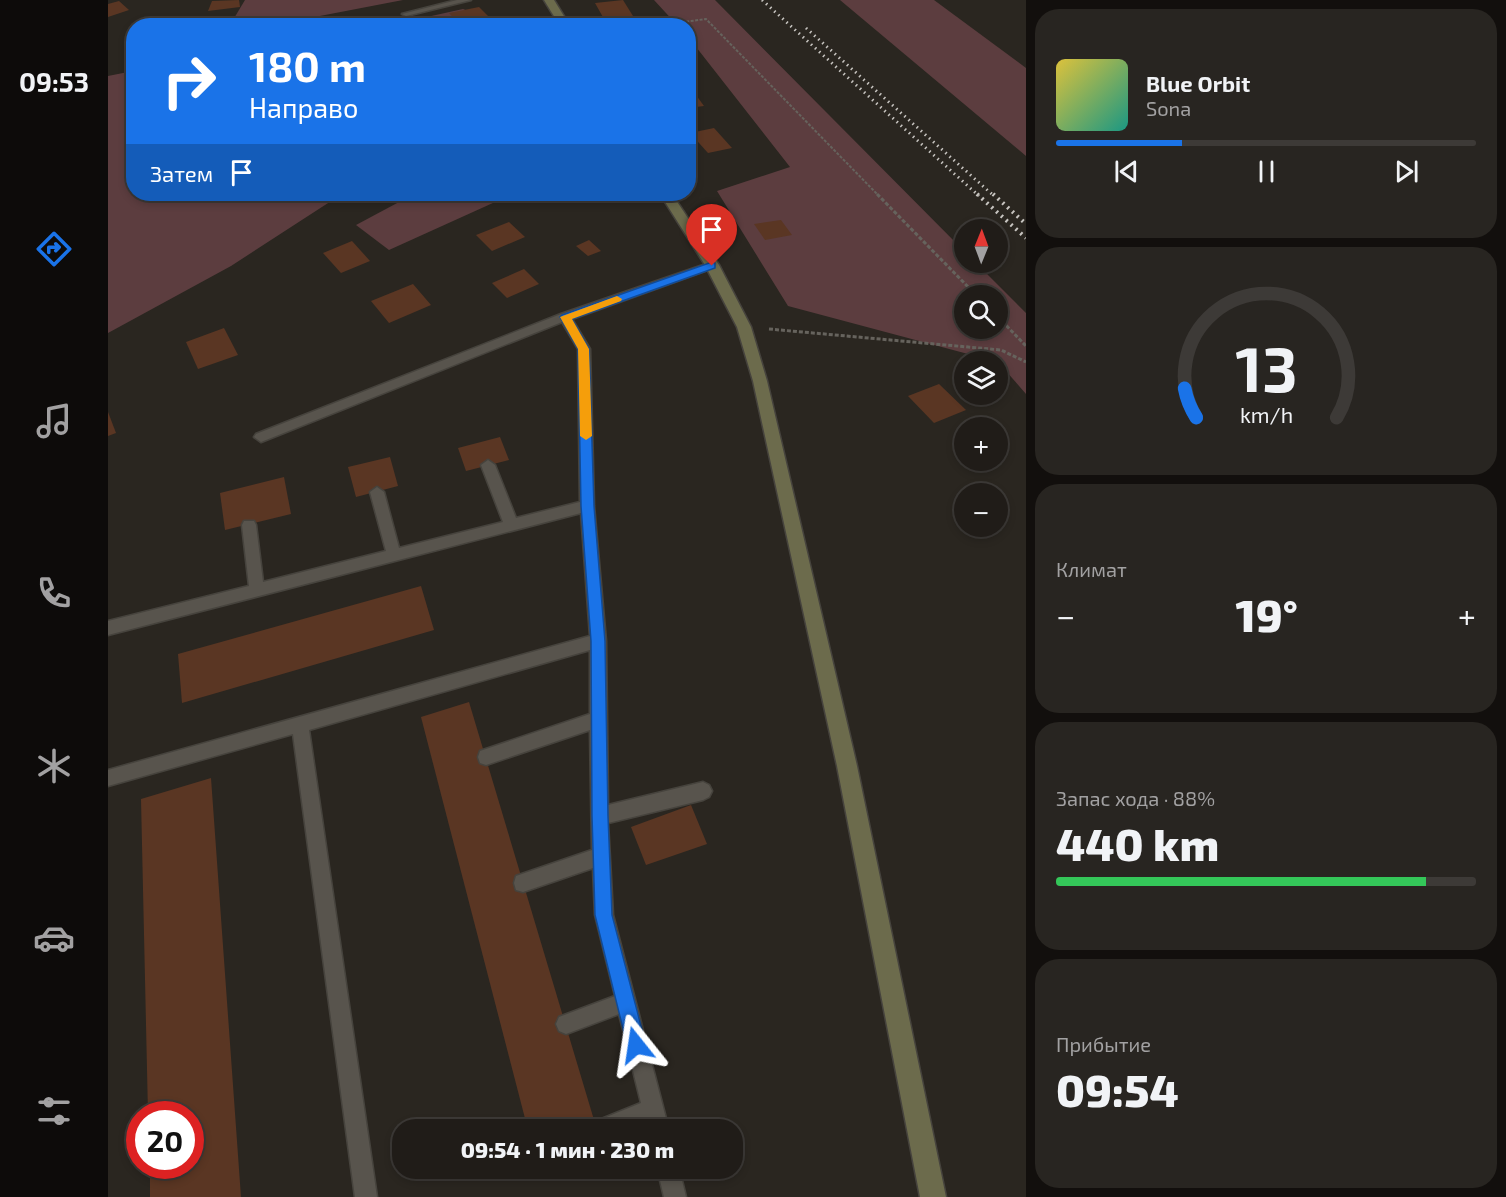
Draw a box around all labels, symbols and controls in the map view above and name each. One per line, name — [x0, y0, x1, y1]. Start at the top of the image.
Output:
text: 180 m — [249, 40, 366, 90]
icon: right — [150, 42, 228, 120]
text: 09:53 — [19, 65, 89, 97]
text: Blue Orbit — [1146, 70, 1250, 96]
text: Направо — [249, 91, 358, 123]
text: Sona — [1146, 96, 1191, 120]
icon: previous — [1110, 155, 1143, 188]
icon: pause — [1250, 155, 1283, 188]
icon: next — [1390, 155, 1423, 188]
icon: arrive — [225, 156, 258, 189]
text: Затем — [150, 160, 213, 186]
pin — [686, 204, 737, 266]
icon: arrive — [695, 213, 728, 246]
north arrow — [954, 219, 1008, 273]
map controls — [954, 219, 1008, 537]
icon: directions — [33, 228, 75, 270]
button: search — [954, 285, 1008, 339]
text: 13 — [1235, 330, 1297, 405]
button: layers — [954, 351, 1008, 405]
icon: music — [33, 400, 75, 442]
text: km/h — [1239, 402, 1293, 427]
button: + — [954, 417, 1008, 471]
button: − — [954, 483, 1008, 537]
text: Климат — [1056, 557, 1127, 581]
icon: phone — [33, 572, 75, 614]
text: 19° — [1235, 587, 1298, 641]
text: − — [1056, 595, 1075, 635]
text: + — [1458, 595, 1476, 635]
icon: climate — [33, 745, 75, 787]
text: Запас хода · 88% — [1056, 786, 1215, 810]
text: 440 km — [1056, 816, 1219, 870]
icon: car — [33, 917, 75, 959]
position arrow — [604, 1013, 668, 1077]
text: Прибытие — [1056, 1032, 1151, 1056]
text: 09:54 — [1056, 1062, 1179, 1116]
icon: filters — [33, 1090, 75, 1132]
speed limit sign: 20 — [126, 1101, 204, 1179]
text: 09:54 · 1 мин · 230 m — [461, 1136, 674, 1162]

